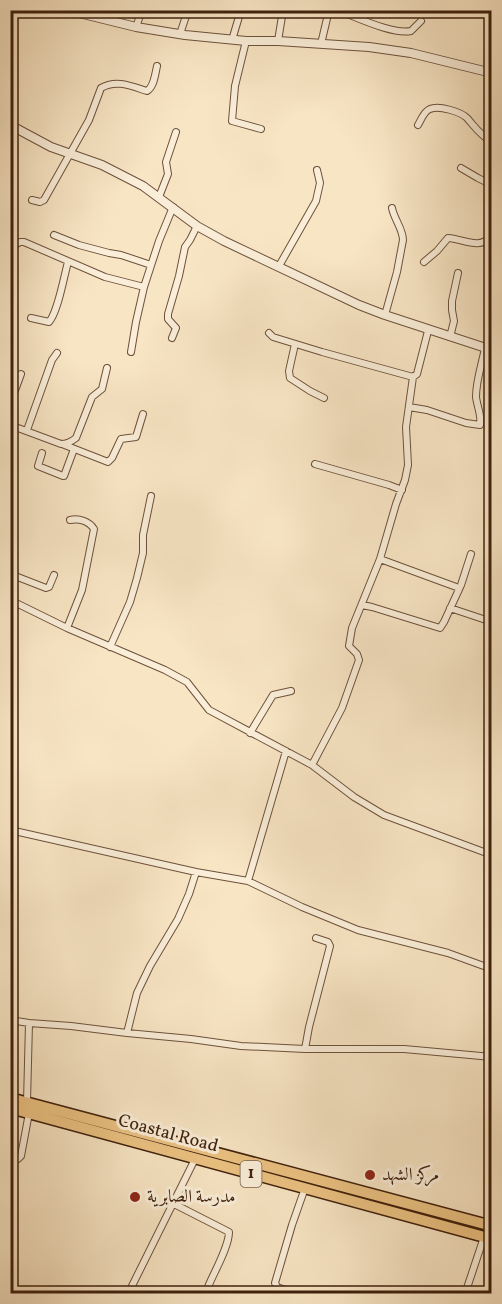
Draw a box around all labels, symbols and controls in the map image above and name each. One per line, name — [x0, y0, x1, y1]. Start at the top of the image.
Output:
street label: Coastal Road — [115, 1109, 221, 1159]
road number: 1 — [240, 1161, 262, 1187]
place label: مركز الشهد — [382, 1163, 439, 1188]
marker: مركز الشهد — [363, 1168, 377, 1182]
place label: مدرسة الصابرية — [147, 1185, 235, 1210]
marker: مدرسة الصابرية — [128, 1190, 142, 1204]

